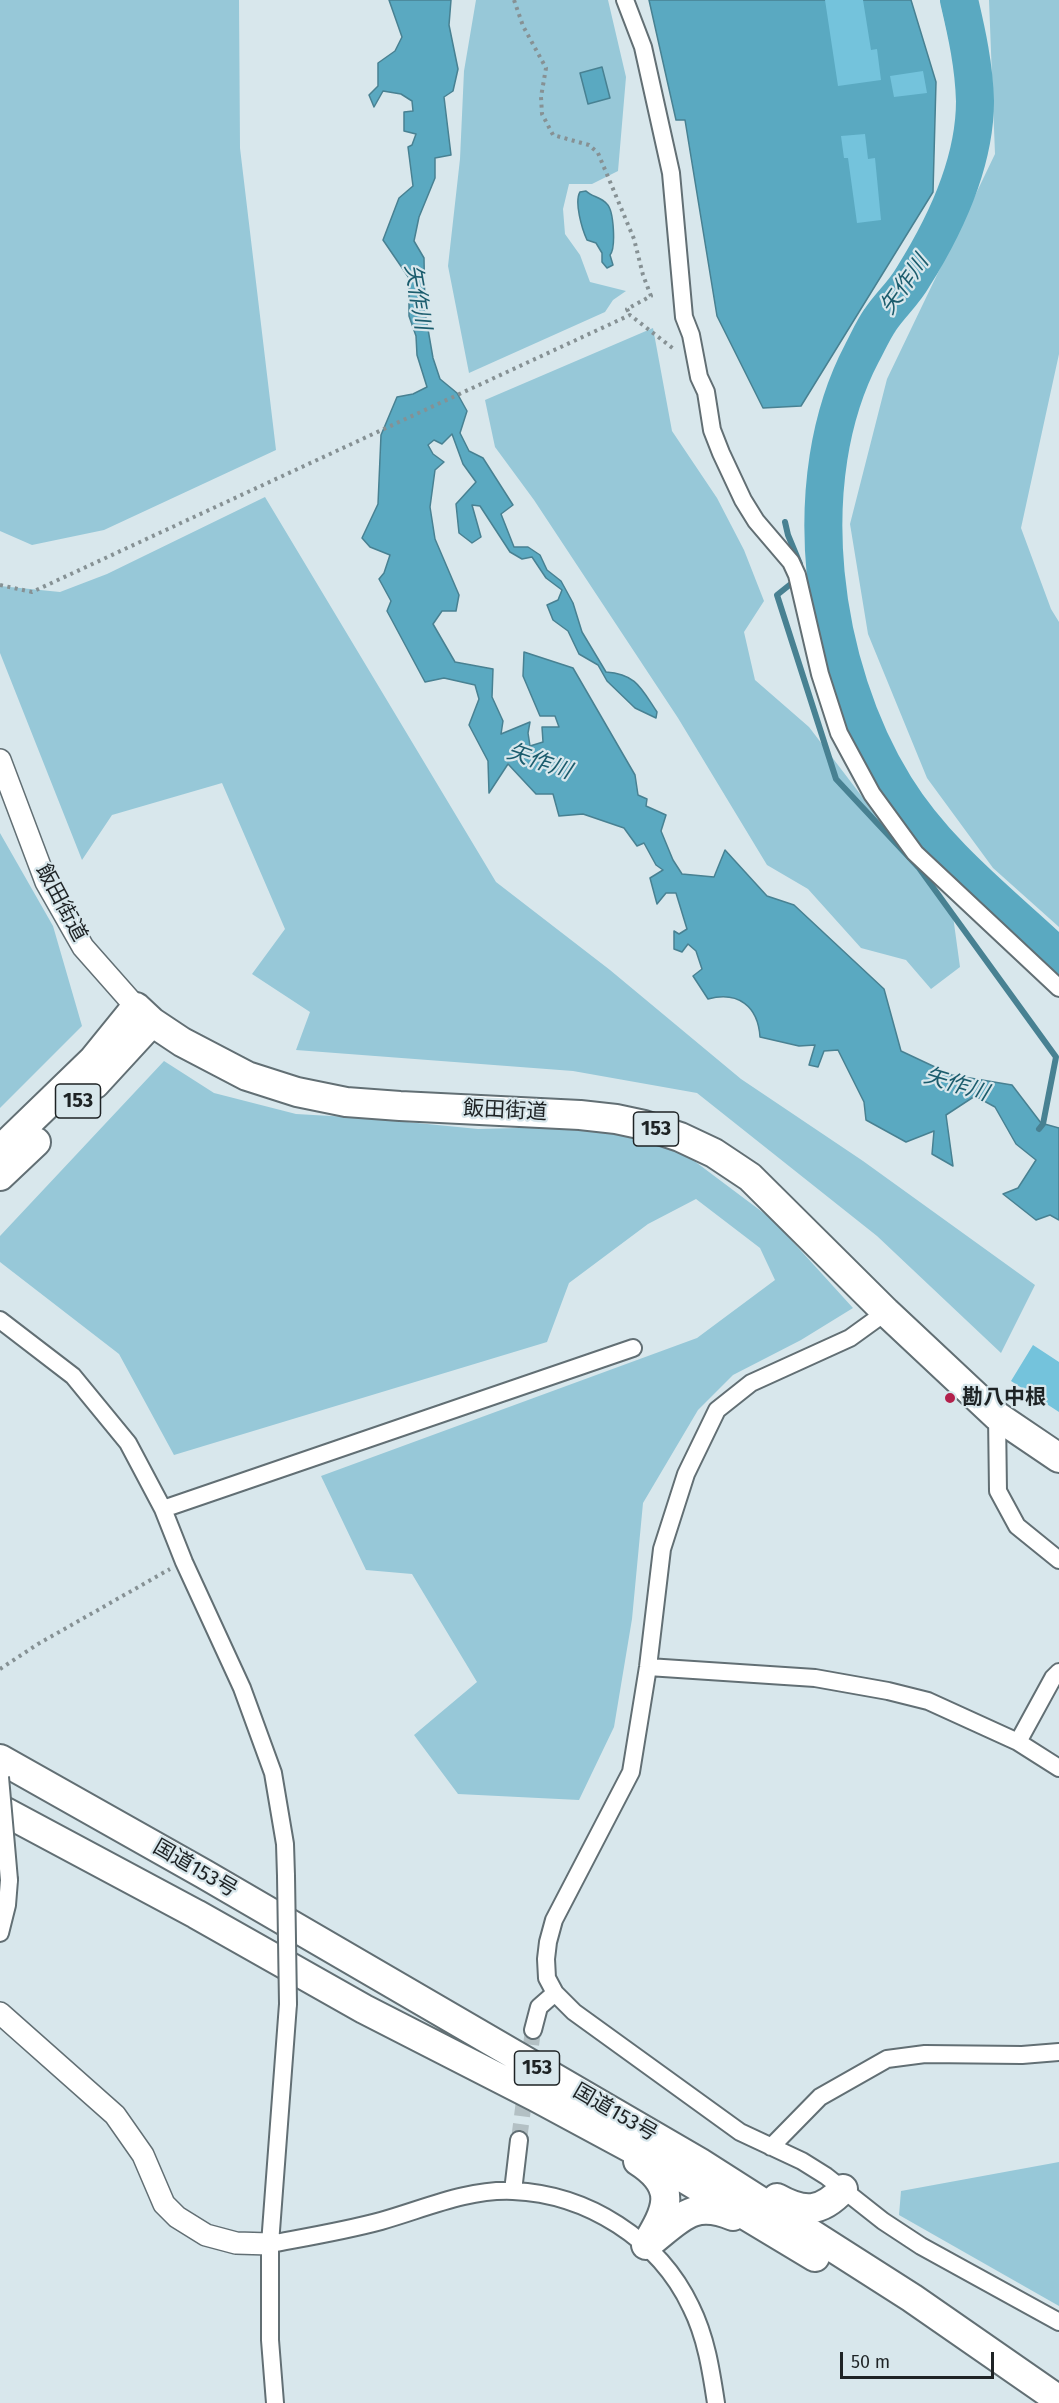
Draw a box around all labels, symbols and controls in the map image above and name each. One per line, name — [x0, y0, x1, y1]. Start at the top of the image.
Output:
water label: 矢作川 — [875, 250, 935, 320]
water label: 矢作川 — [398, 262, 436, 332]
water label: 矢作川 — [504, 739, 574, 785]
street label: 飯田街道 — [30, 860, 92, 946]
water label: 矢作川 — [921, 1063, 991, 1107]
road number: 153 — [56, 1084, 100, 1118]
street label: 飯田街道 — [462, 1096, 548, 1126]
road number: 153 — [634, 1112, 678, 1146]
place label: 勘八中根 — [962, 1385, 1046, 1411]
marker: 勘八中根 — [943, 1391, 957, 1405]
street label: 国道153号 — [148, 1835, 242, 1903]
road number: 153 — [514, 2051, 560, 2085]
street label: 国道153号 — [568, 2079, 662, 2147]
scale bar — [843, 2340, 998, 2378]
text: 50 m — [851, 2351, 890, 2373]

